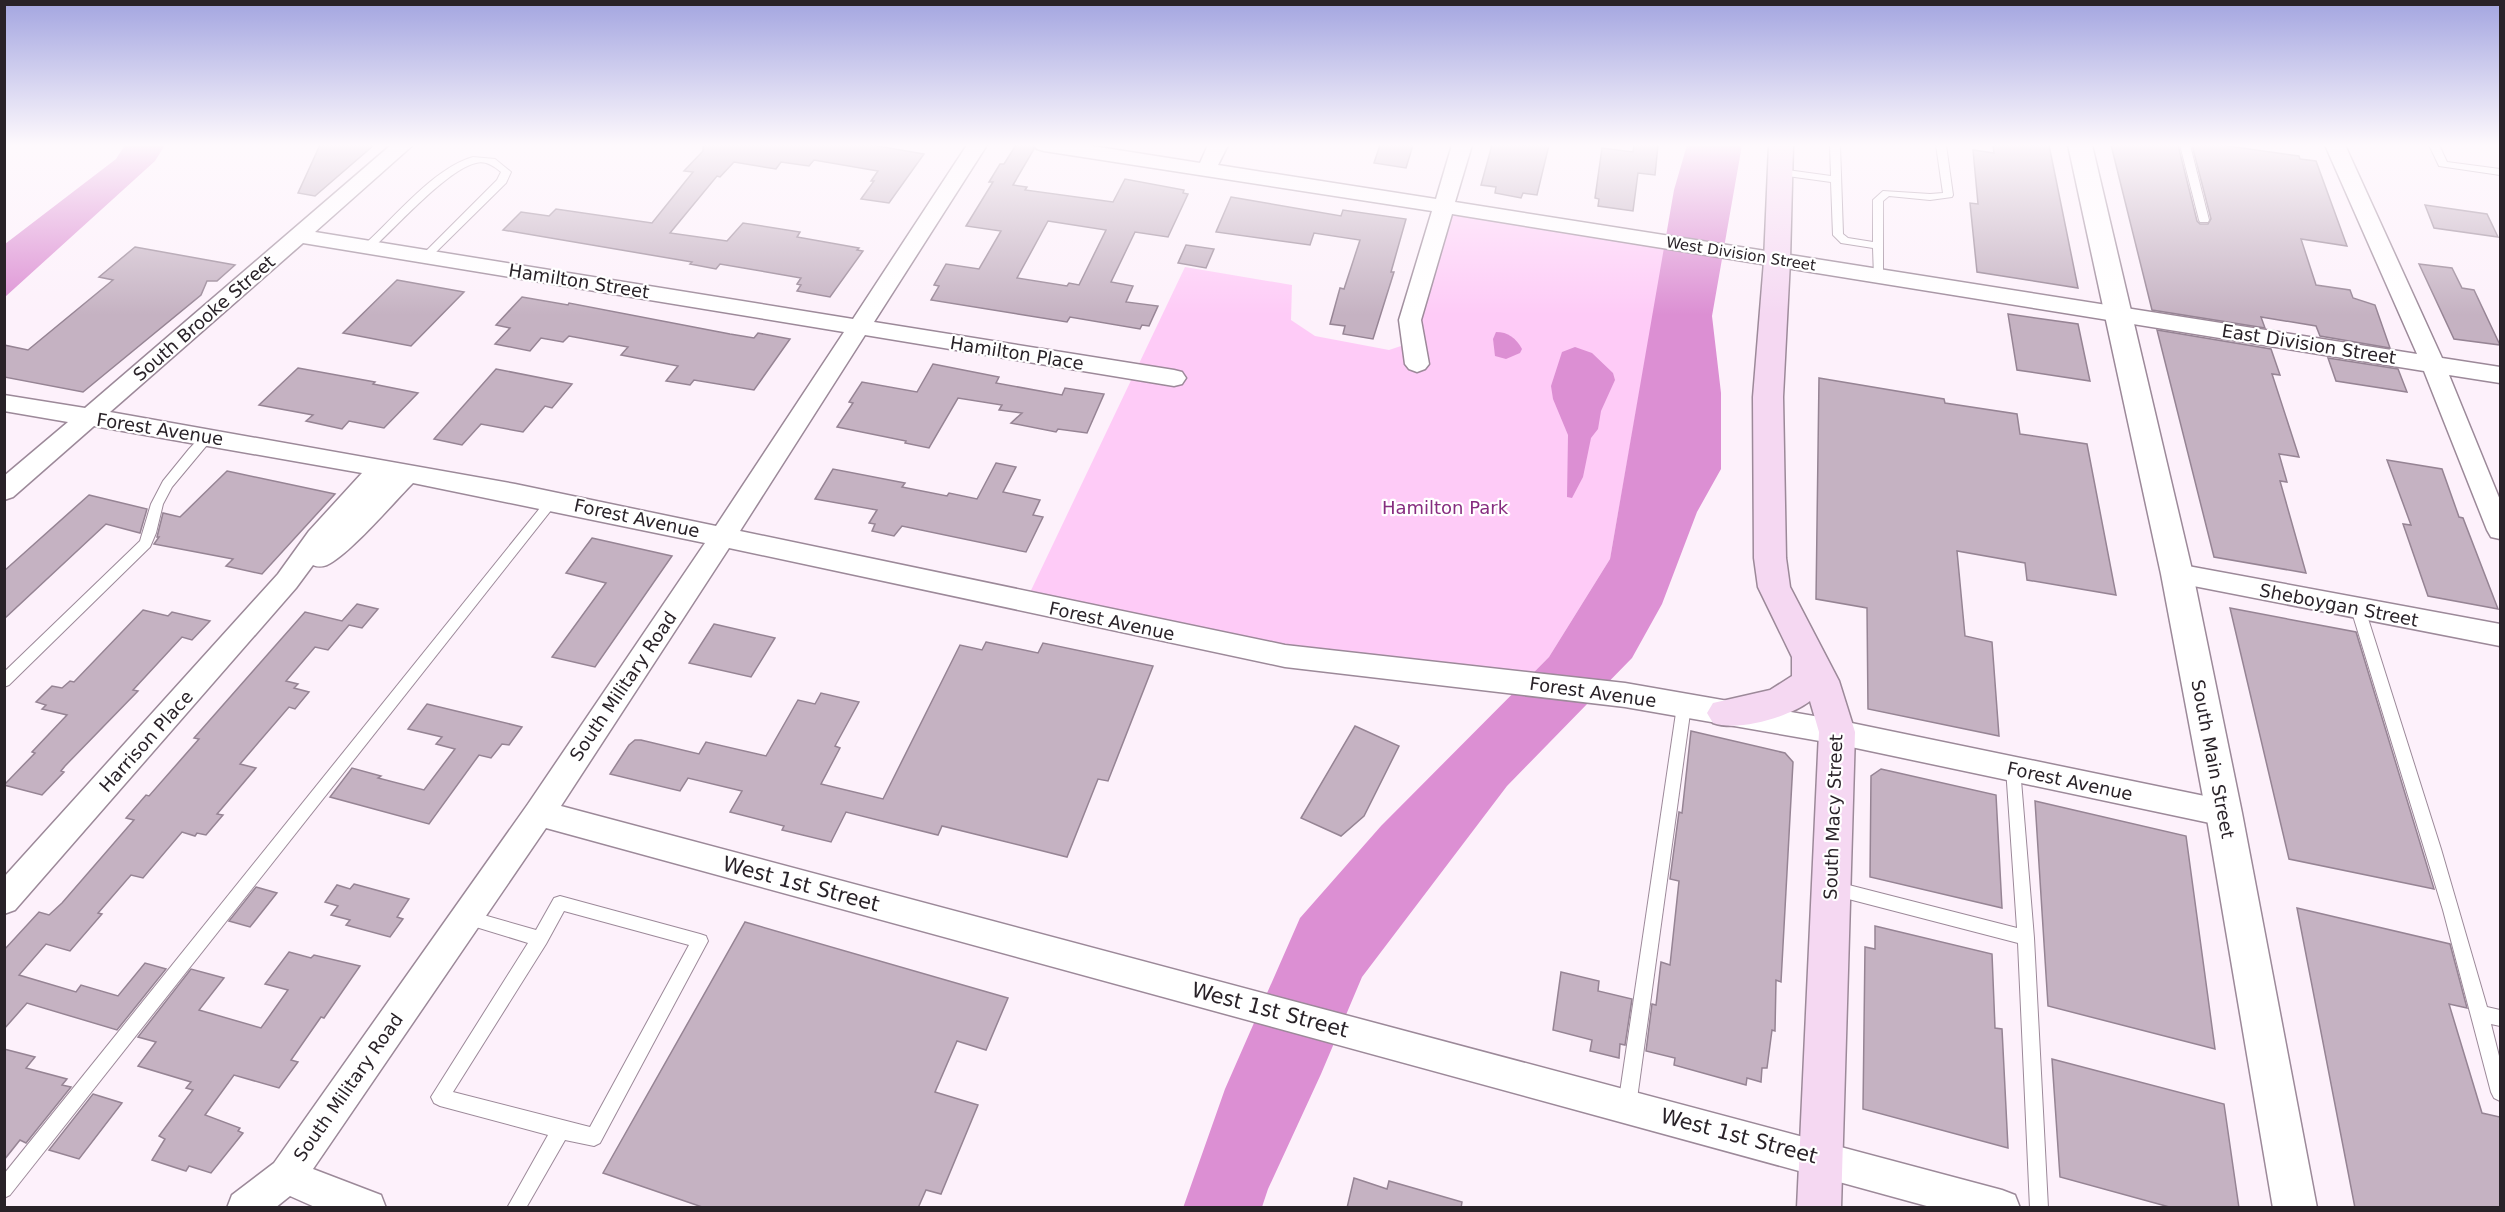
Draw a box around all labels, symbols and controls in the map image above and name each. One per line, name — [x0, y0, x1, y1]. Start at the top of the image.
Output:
street label: West Division Street — [1665, 233, 1817, 275]
street label: South Brooke Street — [129, 251, 279, 385]
street label: Hamilton Street — [507, 260, 651, 302]
street label: East Division Street — [2220, 320, 2398, 368]
street label: Hamilton Place — [949, 332, 1085, 374]
street label: Forest Avenue — [95, 409, 225, 449]
street label: Forest Avenue — [572, 494, 702, 542]
park label: Hamilton Park — [1382, 497, 1509, 518]
street label: Sheboygan Street — [2258, 579, 2420, 631]
street label: Forest Avenue — [1047, 597, 1177, 645]
street label: South Military Road — [565, 607, 681, 765]
street label: Forest Avenue — [1528, 673, 1658, 711]
street label: South Main Street — [2187, 678, 2239, 840]
street label: Harrison Place — [95, 686, 197, 796]
street label: South Macy Street — [1820, 734, 1846, 900]
street label: Forest Avenue — [2005, 757, 2135, 805]
street label: West 1st Street — [720, 852, 882, 916]
street label: West 1st Street — [1189, 978, 1351, 1042]
street label: South Military Road — [289, 1009, 407, 1165]
street label: West 1st Street — [1658, 1104, 1820, 1168]

